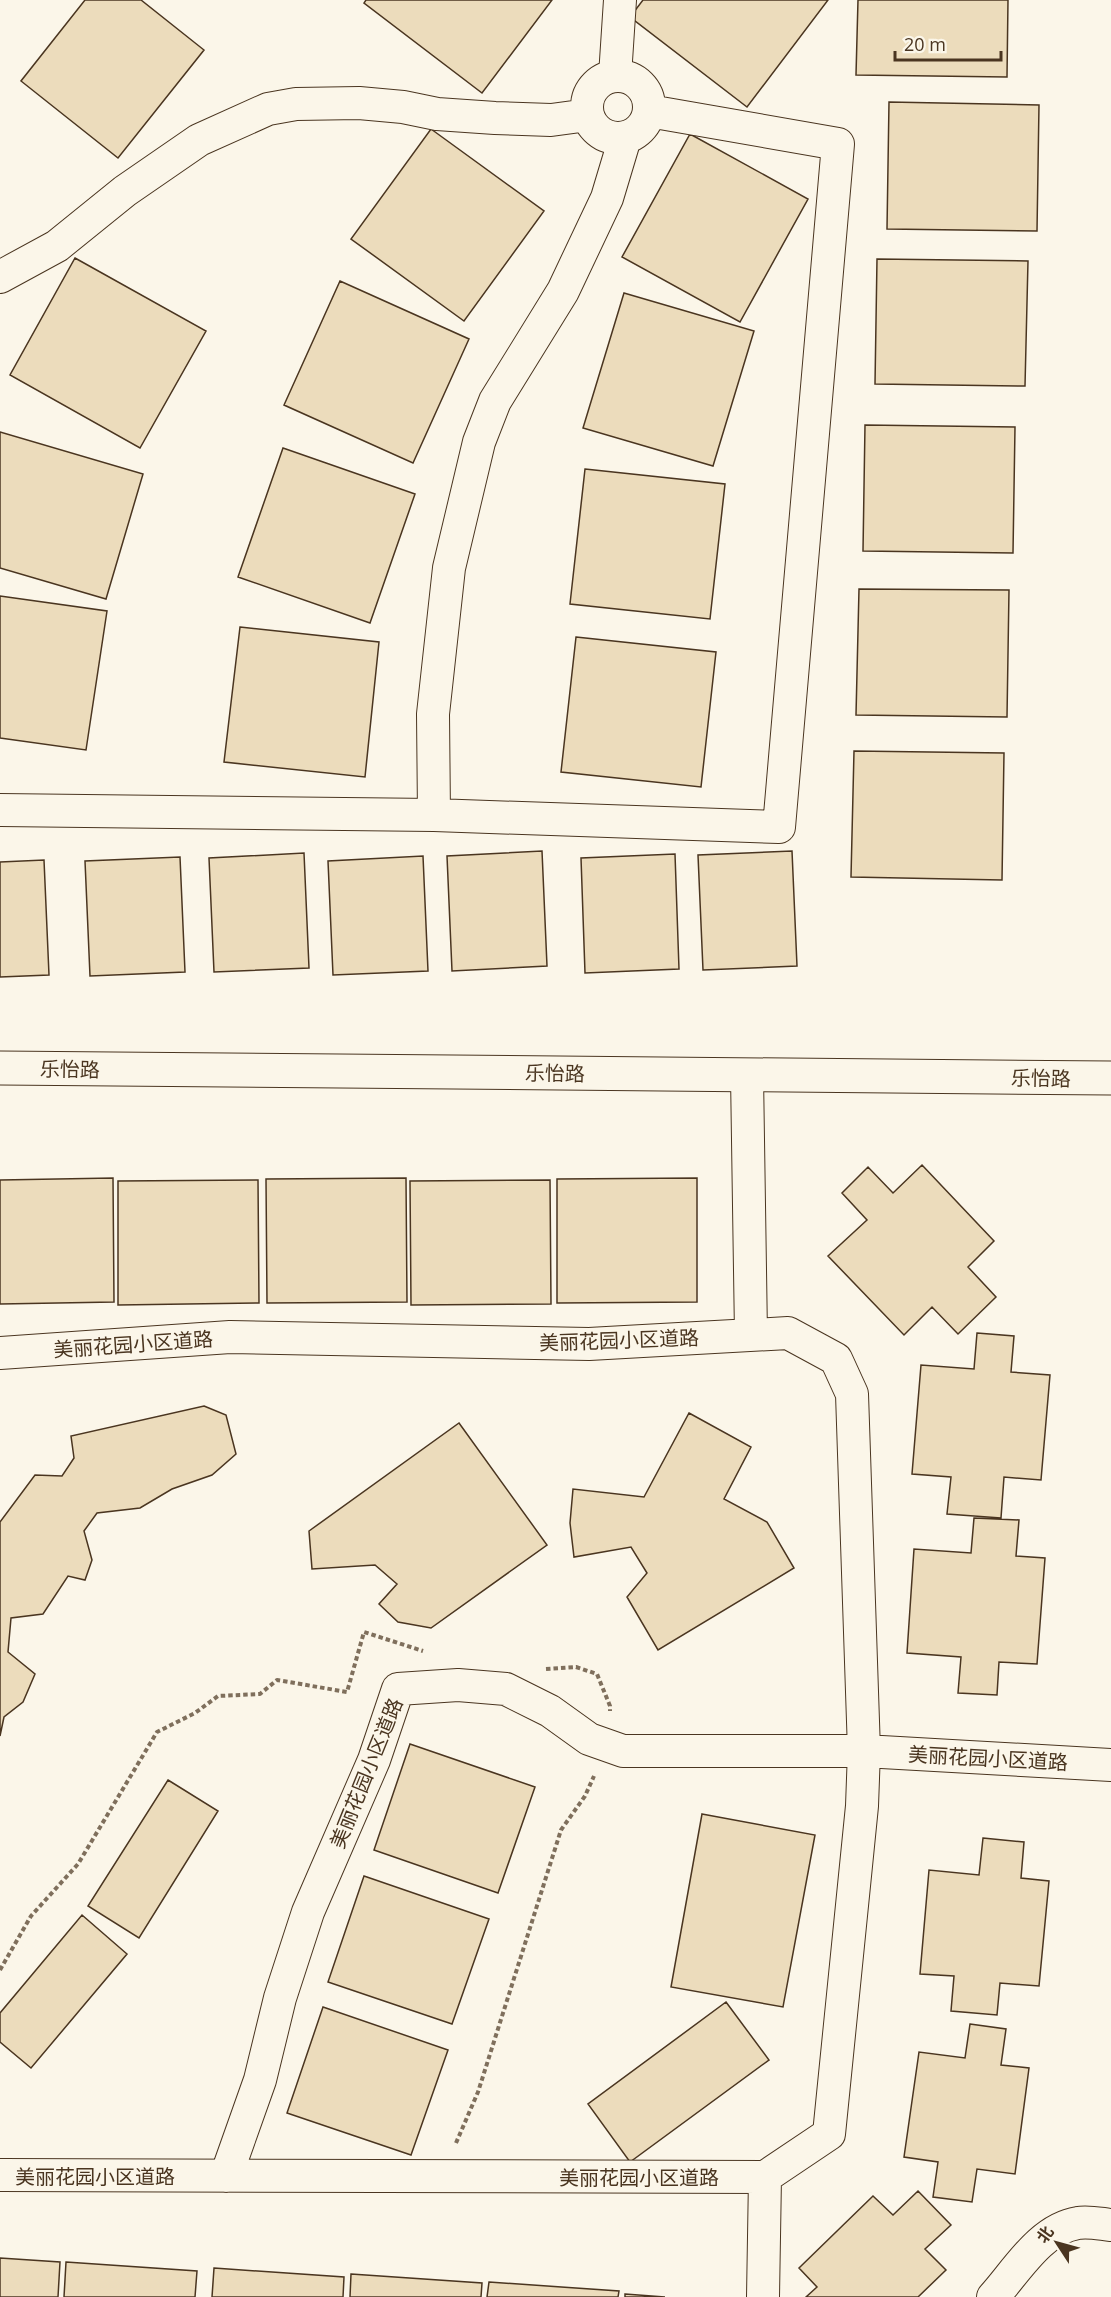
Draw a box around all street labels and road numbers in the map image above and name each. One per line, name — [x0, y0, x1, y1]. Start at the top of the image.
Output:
street label: 乐怡路 — [40, 1055, 100, 1083]
street label: 乐怡路 — [525, 1059, 585, 1087]
street label: 乐怡路 — [1011, 1064, 1071, 1092]
street label: 美丽花园小区道路 — [539, 1324, 699, 1356]
street label: 美丽花园小区道路 — [52, 1325, 214, 1363]
street label: 美丽花园小区道路 — [324, 1694, 408, 1852]
street label: 美丽花园小区道路 — [907, 1740, 1069, 1776]
street label: 美丽花园小区道路 — [15, 2163, 175, 2190]
street label: 美丽花园小区道路 — [559, 2164, 719, 2191]

